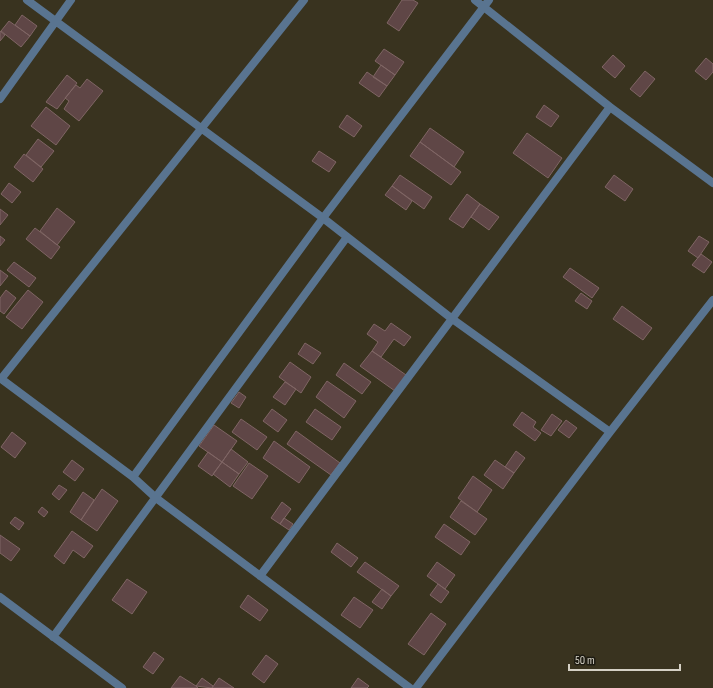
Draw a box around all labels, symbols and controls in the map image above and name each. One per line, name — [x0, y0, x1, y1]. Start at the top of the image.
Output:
scale bar — [569, 646, 680, 672]
text: 50 m — [575, 653, 595, 668]

